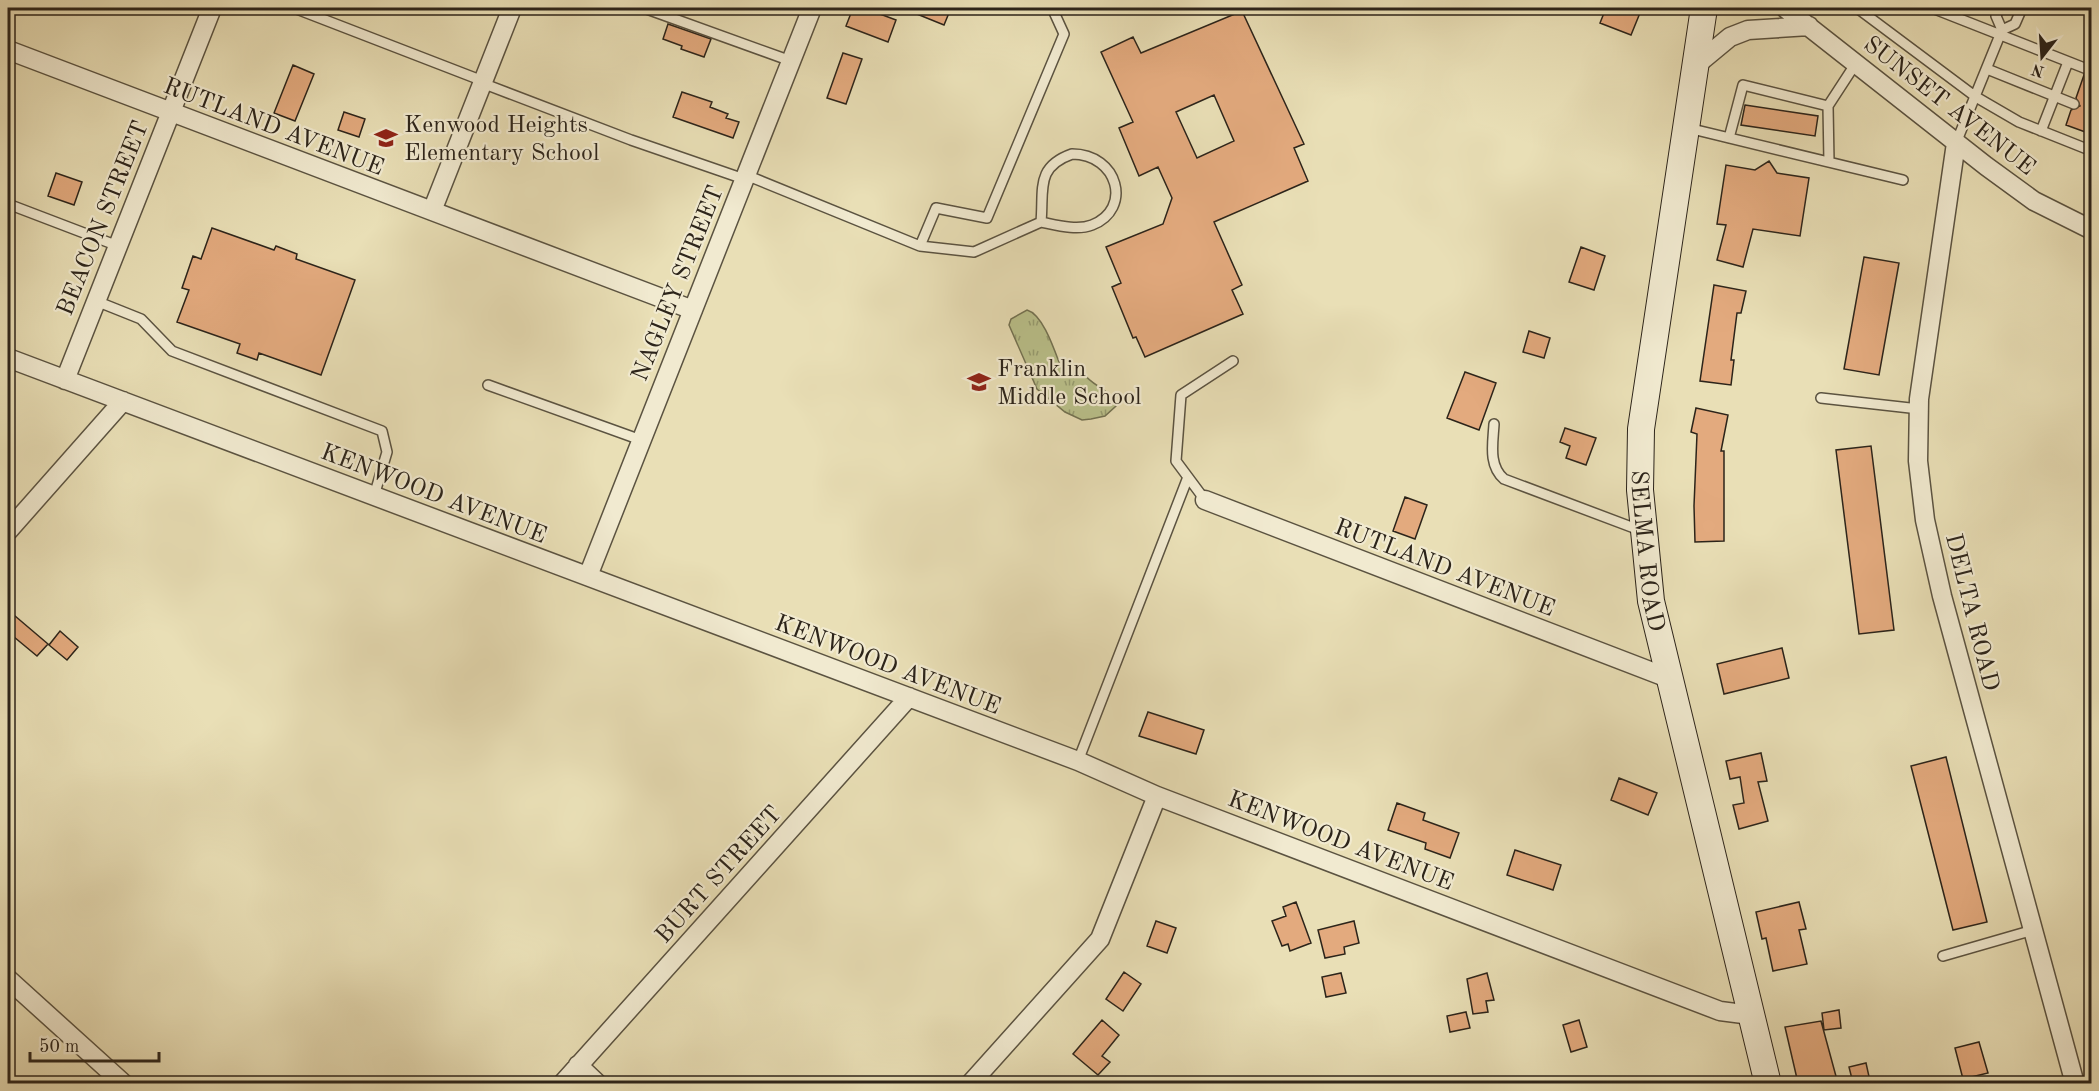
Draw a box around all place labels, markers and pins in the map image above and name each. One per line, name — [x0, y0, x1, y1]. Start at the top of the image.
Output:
place label: Kenwood Heights Elementary School — [404, 114, 599, 166]
school or university icon: Kenwood Heights Elementary School — [373, 125, 399, 151]
place label: Franklin Middle School — [997, 358, 1142, 410]
school or university icon: Franklin Middle School — [966, 369, 992, 395]

